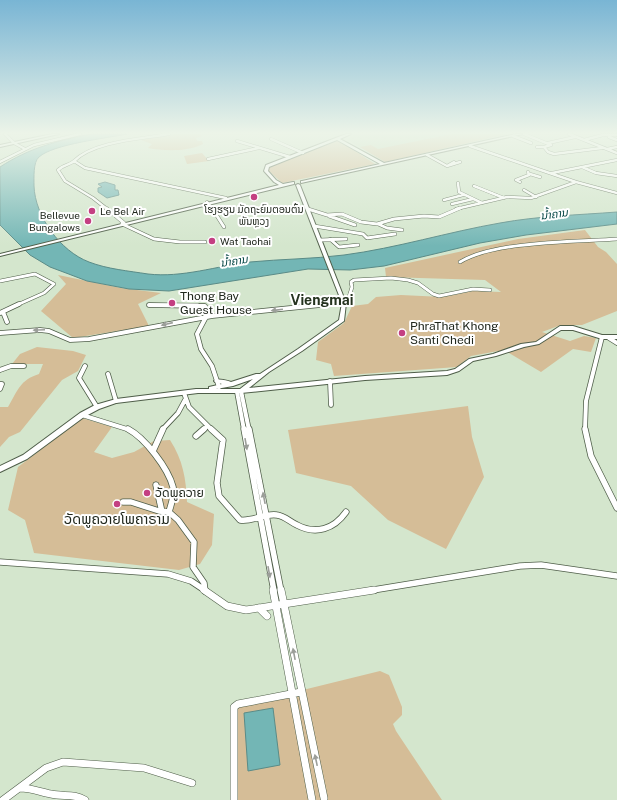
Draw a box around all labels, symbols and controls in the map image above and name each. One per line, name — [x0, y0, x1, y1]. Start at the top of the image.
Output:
marker: ໂຮງຮຽນ ມັດຖະຍົມຕອນຕົ້ນ ພັນຫຼວງ — [249, 192, 259, 202]
place label: ໂຮງຮຽນ ມັດຖະຍົມຕອນຕົ້ນ ພັນຫຼວງ — [203, 202, 304, 228]
water label: ນ້ຳຄານ — [539, 204, 570, 222]
place label: Le Bel Air — [100, 205, 145, 217]
marker: Le Bel Air — [87, 206, 97, 216]
place label: Bellevue Bungalows — [29, 209, 80, 233]
marker: Bellevue Bungalows — [83, 216, 93, 226]
place label: Wat Taohai — [220, 235, 271, 247]
marker: Wat Taohai — [207, 236, 217, 246]
water label: ນ້ຳຄານ — [219, 251, 250, 269]
place label: Thong Bay Guest House — [180, 289, 252, 317]
district label: Viengmai — [291, 292, 353, 308]
marker: Thong Bay Guest House — [167, 298, 177, 308]
one-way arrow — [271, 307, 284, 313]
place label: PhraThat Khong Santi Chedi — [410, 319, 499, 347]
one-way arrow — [161, 322, 173, 328]
one-way arrow — [33, 327, 45, 334]
marker: PhraThat Khong Santi Chedi — [397, 328, 407, 338]
one-way arrow — [243, 438, 249, 450]
place label: ວັດພູຄວາຍ — [155, 486, 204, 501]
marker: ວັດພູຄວາຍ — [142, 488, 152, 498]
one-way arrow — [260, 492, 266, 505]
marker: ວັດພູຄວາຍໂພຄາຣາມ — [112, 499, 122, 509]
place label: ວັດພູຄວາຍໂພຄາຣາມ — [64, 511, 170, 528]
one-way arrow — [266, 565, 272, 578]
one-way arrow — [291, 647, 297, 660]
one-way arrow — [312, 754, 318, 766]

